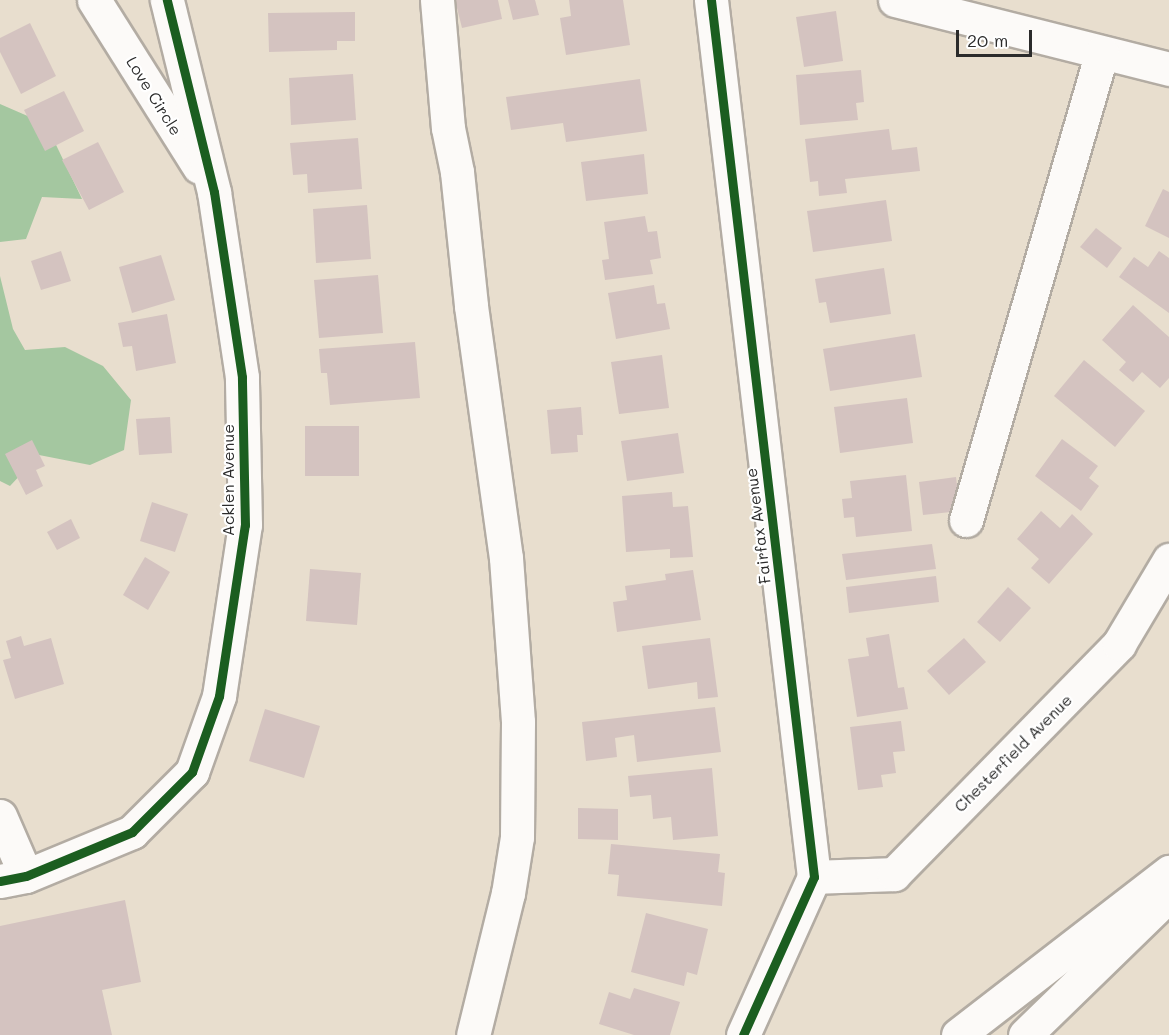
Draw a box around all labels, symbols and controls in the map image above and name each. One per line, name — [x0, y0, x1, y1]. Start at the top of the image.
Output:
scale bar — [959, 18, 1036, 56]
text: 20 m — [967, 28, 1008, 52]
street label: Love Circle — [122, 53, 186, 139]
street label: Acklen Avenue — [218, 424, 238, 536]
street label: Fairfax Avenue — [741, 467, 775, 585]
street label: Chesterfield Avenue — [950, 690, 1076, 816]

